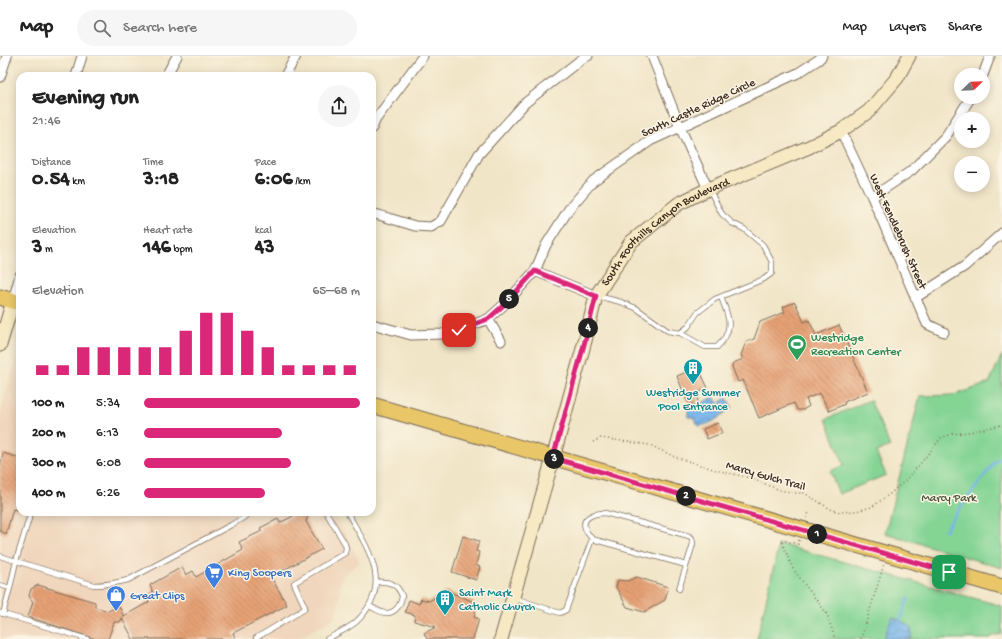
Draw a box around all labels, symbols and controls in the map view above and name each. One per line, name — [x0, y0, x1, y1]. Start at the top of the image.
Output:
search box — [77, 10, 357, 46]
text: Map — [20, 16, 53, 39]
icon: search — [91, 17, 113, 39]
text: Search here — [123, 19, 197, 37]
text: Map — [843, 19, 867, 36]
text: Layers — [889, 19, 926, 36]
text: Share — [948, 19, 982, 36]
north arrow — [954, 68, 990, 104]
map controls — [954, 68, 990, 192]
street label: South Castle Ridge Circle — [640, 76, 759, 141]
button: share — [318, 85, 360, 127]
text: Evening run — [32, 86, 139, 112]
button: + — [954, 112, 990, 148]
text: 21:46 — [32, 114, 60, 129]
button: − — [954, 156, 990, 192]
text: Distance — [32, 157, 71, 169]
text: Time — [143, 157, 163, 169]
text: Pace — [255, 157, 276, 169]
text: 0.54 — [32, 169, 70, 192]
text: 3:18 — [143, 169, 179, 192]
text: 6:06 — [255, 169, 293, 192]
street label: West Fendlebrush Street — [865, 172, 929, 292]
text: km — [70, 176, 85, 188]
text: /km — [293, 176, 311, 188]
street label: South Foothills Canyon Boulevard — [599, 176, 733, 289]
text: Elevation — [32, 225, 76, 237]
text: Heart rate — [143, 225, 193, 237]
text: kcal — [255, 225, 272, 237]
text: 3 — [32, 237, 42, 260]
text: 146 — [143, 237, 171, 260]
text: 43 — [255, 237, 275, 260]
text: m — [42, 244, 53, 256]
text: bpm — [171, 244, 193, 256]
text: Elevation — [32, 284, 84, 299]
text: 65–68 m — [313, 284, 360, 299]
pin: 5 — [499, 289, 519, 309]
text: 5 — [506, 293, 512, 305]
pin — [442, 313, 476, 347]
pin: 4 — [578, 318, 598, 338]
icon: check — [448, 319, 470, 341]
text: 4 — [585, 322, 591, 334]
place label: Westridge Recreation Center — [811, 332, 902, 360]
sports icon: Westridge Recreation Center — [786, 333, 808, 361]
building icon: Westridge Summer Pool Entrance — [682, 357, 704, 385]
place label: Westridge Summer Pool Entrance — [646, 387, 742, 415]
text: 100 m — [32, 396, 64, 411]
text: 5:34 — [96, 396, 120, 411]
text: 200 m — [32, 426, 65, 441]
text: 6:13 — [96, 426, 119, 441]
pin: 3 — [544, 449, 564, 469]
text: 3 — [551, 453, 557, 465]
text: 300 m — [32, 456, 66, 471]
text: 6:08 — [96, 456, 121, 471]
street label: Marcy Gulch Trail — [724, 459, 807, 495]
text: 400 m — [32, 486, 65, 501]
text: 6:26 — [96, 486, 120, 501]
pin: 2 — [676, 486, 696, 506]
text: 2 — [683, 490, 689, 502]
park label: Marcy Park — [922, 492, 978, 506]
pin: 1 — [807, 524, 827, 544]
text: 1 — [815, 528, 819, 540]
pin — [932, 555, 966, 589]
supermarket icon: King Soopers — [203, 561, 225, 589]
icon: arrive — [938, 561, 960, 583]
place label: King Soopers — [228, 567, 292, 581]
shop icon: Great Clips — [105, 584, 127, 612]
place label: Saint Mark Catholic Church — [459, 587, 536, 615]
building icon: Saint Mark Catholic Church — [434, 588, 456, 616]
place label: Great Clips — [130, 590, 185, 604]

